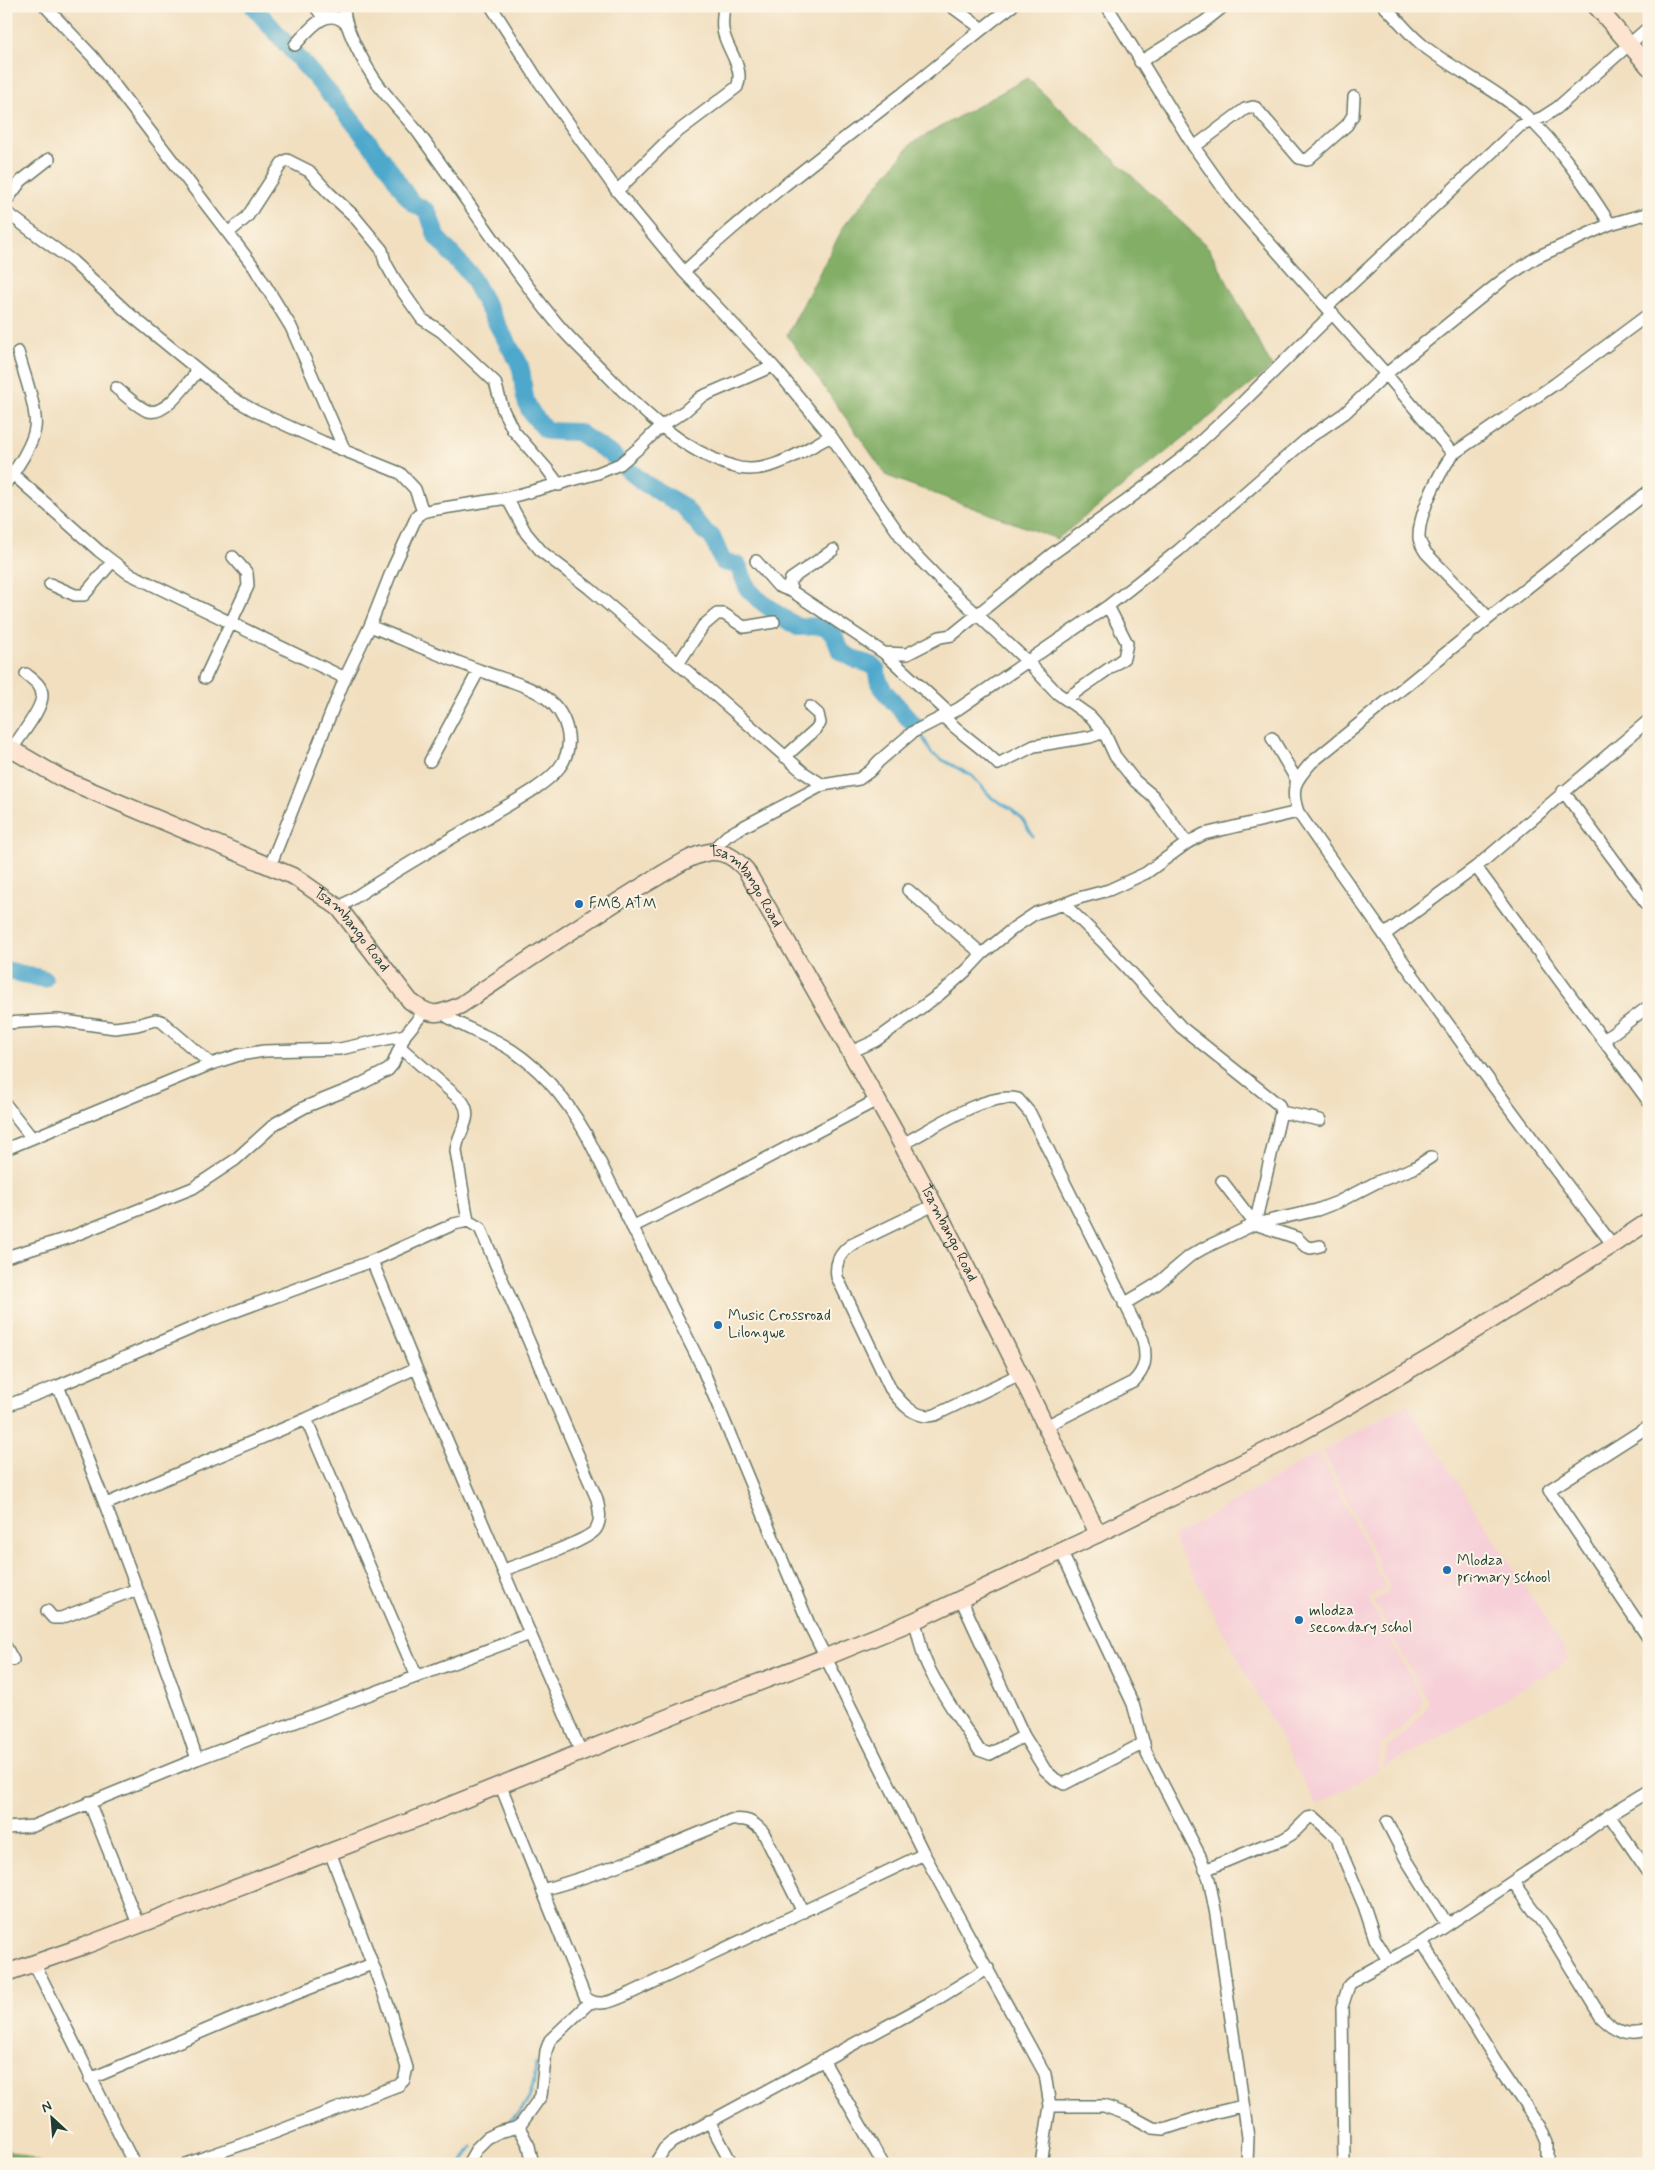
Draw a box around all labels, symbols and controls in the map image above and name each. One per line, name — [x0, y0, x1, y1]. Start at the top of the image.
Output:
street label: Tsambango Road — [709, 842, 787, 931]
street label: Tsambango Road — [309, 883, 394, 976]
place label: FMB ATM — [589, 894, 657, 914]
marker: FMB ATM — [573, 898, 585, 910]
street label: Tsambango Road — [915, 1181, 982, 1285]
place label: Music Crossroad Lilongwe — [728, 1306, 831, 1343]
marker: Music Crossroad Lilongwe — [712, 1319, 724, 1331]
place label: Mlodza primary school — [1457, 1551, 1551, 1588]
marker: Mlodza primary school — [1441, 1564, 1453, 1576]
place label: mlodza secondary schol — [1309, 1601, 1412, 1638]
marker: mlodza secondary schol — [1293, 1614, 1305, 1626]
north arrow — [28, 2092, 78, 2142]
text: N — [39, 2097, 55, 2117]

